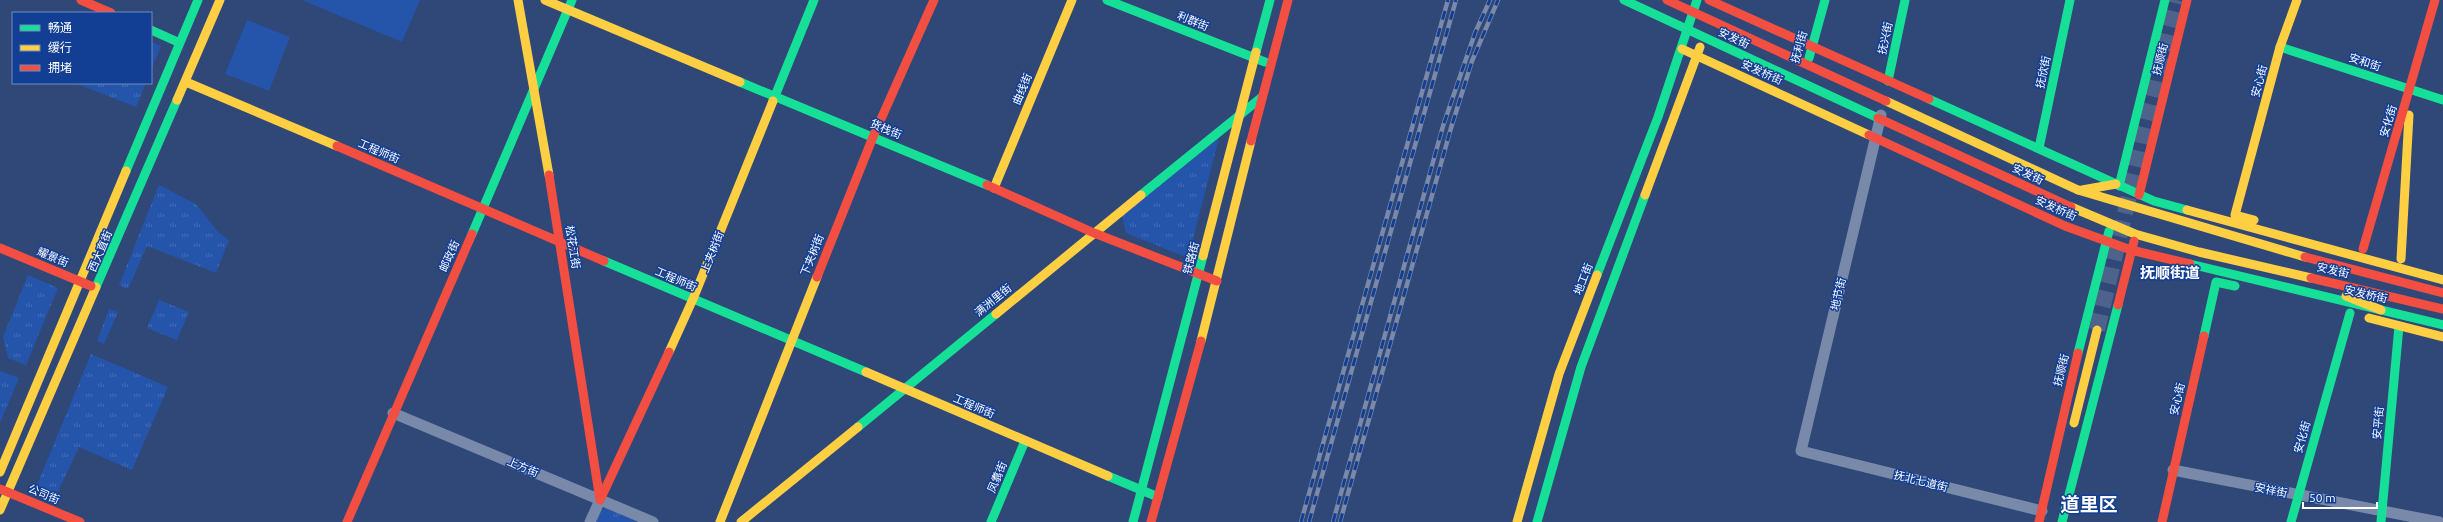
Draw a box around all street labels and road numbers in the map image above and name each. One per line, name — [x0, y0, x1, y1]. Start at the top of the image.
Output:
street label: 利群街 — [1175, 9, 1211, 33]
street label: 抚兴街 — [1876, 21, 1894, 55]
street label: 安发街 — [1717, 26, 1751, 50]
street label: 抚利街 — [1789, 29, 1809, 65]
street label: 抚顺街 — [2150, 42, 2170, 76]
street label: 安和街 — [2347, 51, 2383, 73]
street label: 抚欣街 — [2034, 55, 2052, 89]
street label: 安发桥街 — [1739, 58, 1785, 86]
street label: 安心街 — [2249, 64, 2269, 98]
street label: 曲线街 — [1010, 71, 1034, 107]
street label: 安化街 — [2377, 103, 2399, 139]
street label: 货栈街 — [868, 117, 904, 141]
street label: 工程师街 — [356, 137, 402, 165]
street label: 安发街 — [2011, 162, 2045, 186]
street label: 安发桥街 — [2033, 194, 2079, 222]
street label: 松花江街 — [564, 224, 582, 270]
street label: 西大直街 — [86, 228, 114, 274]
street label: 上夹树街 — [698, 229, 726, 275]
street label: 下夹树街 — [798, 232, 826, 278]
street label: 邮政街 — [437, 238, 461, 274]
street label: 铁路街 — [1181, 241, 1201, 275]
street label: 耀景街 — [35, 245, 71, 269]
street label: 安发街 — [2316, 260, 2350, 280]
street label: 地工街 — [1571, 261, 1595, 297]
street label: 工程师街 — [653, 265, 699, 293]
street label: 地节街 — [1828, 277, 1848, 311]
street label: 满洲里街 — [972, 281, 1014, 319]
street label: 安发桥街 — [2343, 283, 2389, 305]
street label: 抚顺街 — [2051, 353, 2071, 387]
street label: 安心街 — [2167, 382, 2187, 416]
street label: 工程师街 — [951, 392, 997, 420]
street label: 安平街 — [2371, 406, 2385, 440]
street label: 安化街 — [2292, 419, 2312, 455]
street label: 上方街 — [505, 455, 541, 479]
street label: 凤翥街 — [985, 459, 1009, 495]
street label: 抚北七道街 — [1893, 469, 1949, 493]
street label: 安祥街 — [2254, 481, 2288, 499]
street label: 公司街 — [26, 482, 62, 506]

